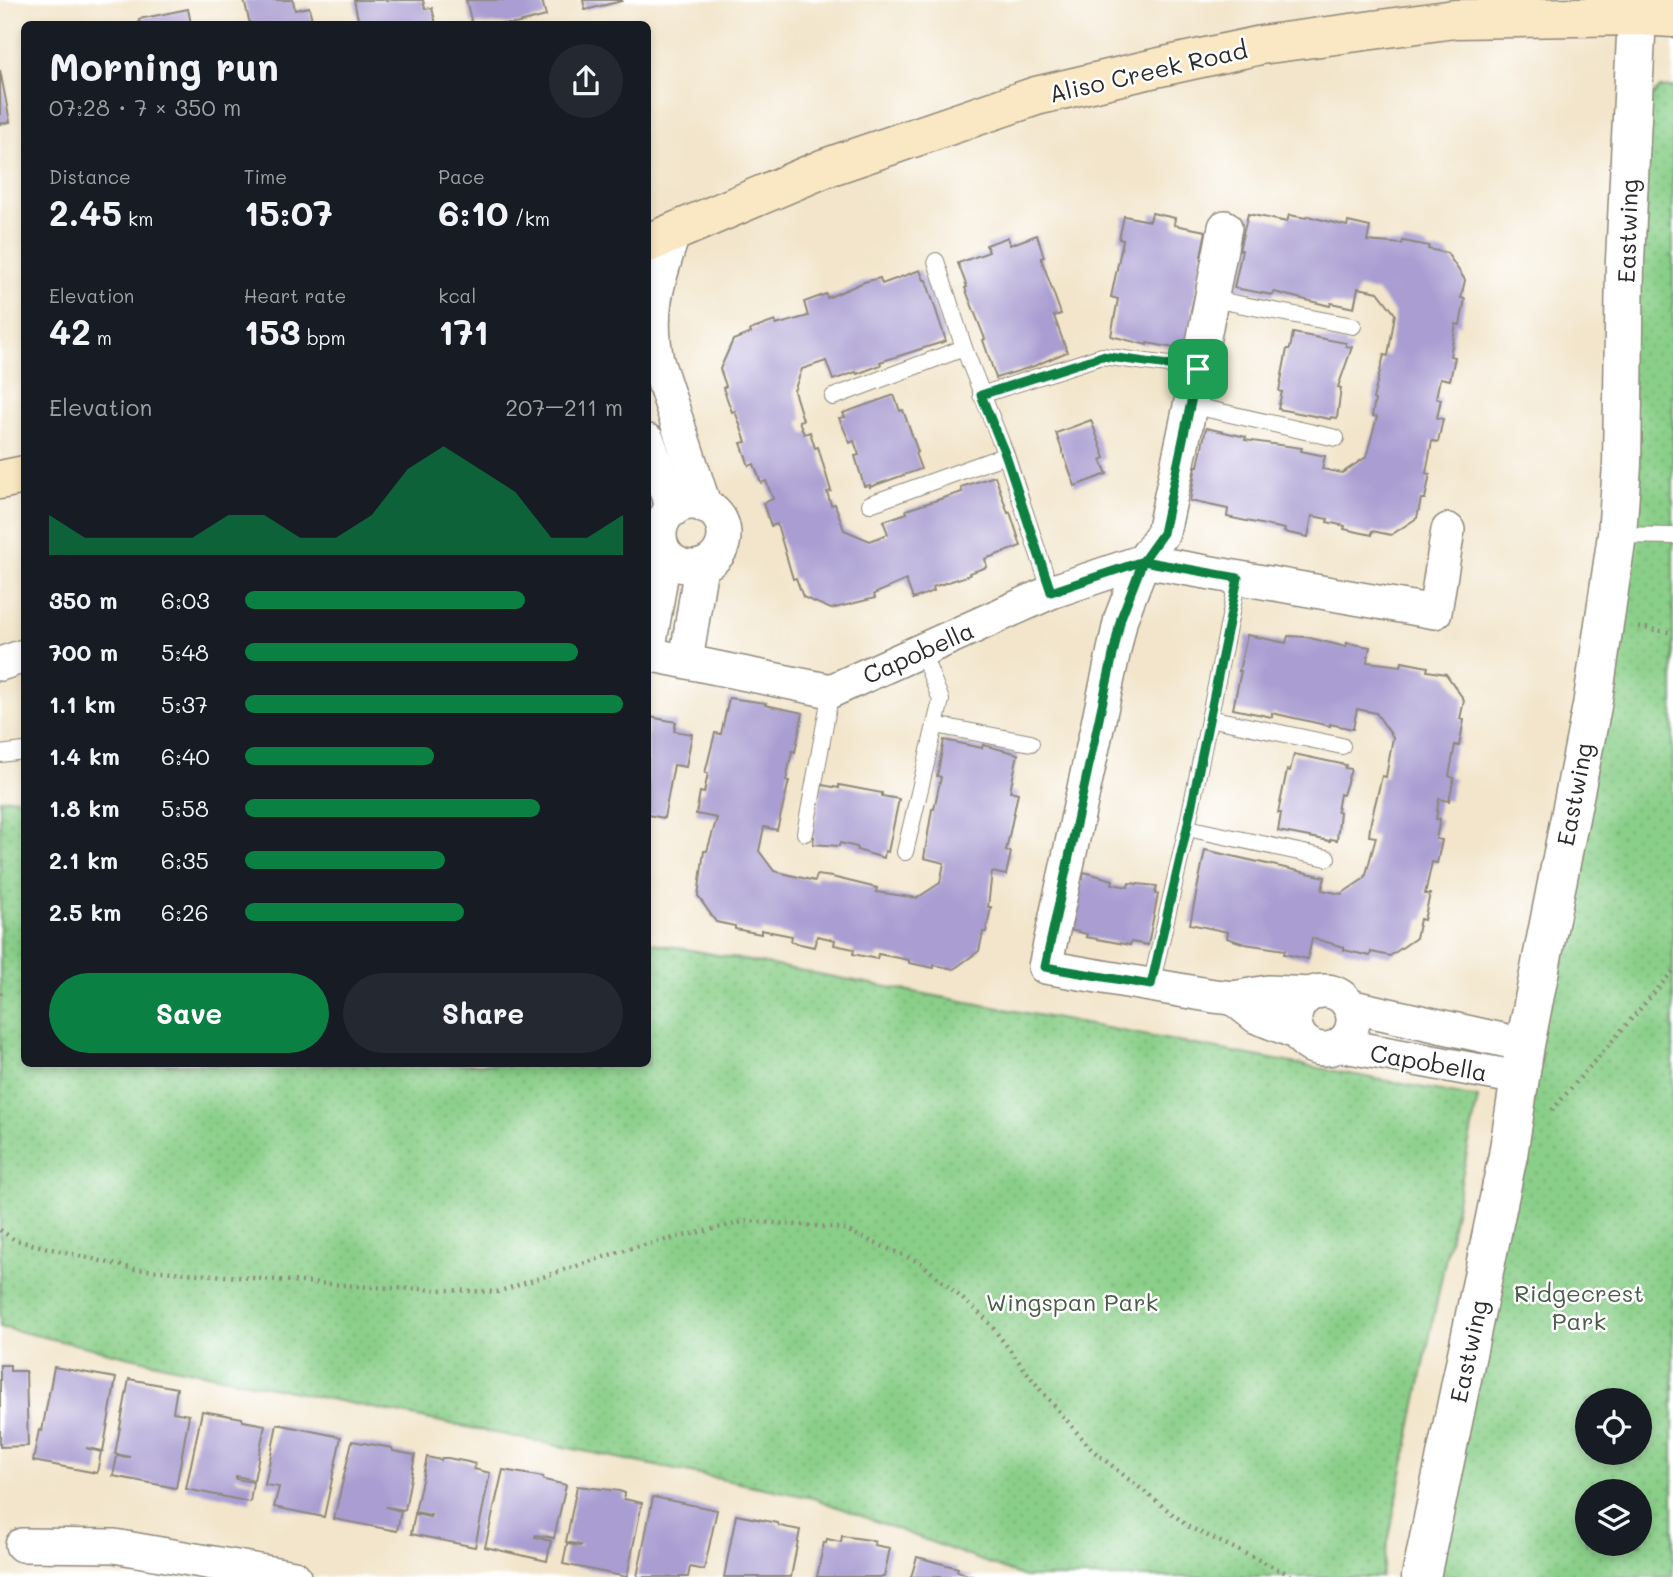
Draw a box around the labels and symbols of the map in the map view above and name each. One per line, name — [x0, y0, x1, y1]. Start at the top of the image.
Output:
street label: Aliso Creek Road — [1046, 33, 1250, 109]
street label: Eastwing — [1610, 178, 1644, 284]
pin — [1168, 339, 1228, 399]
street label: Capobella — [858, 614, 978, 690]
street label: Eastwing — [1549, 740, 1599, 848]
street label: Capobella — [1368, 1036, 1490, 1088]
park label: Ridgecrest Park — [1514, 1277, 1644, 1336]
park label: Wingspan Park — [986, 1286, 1158, 1317]
street label: Eastwing — [1442, 1297, 1494, 1405]

